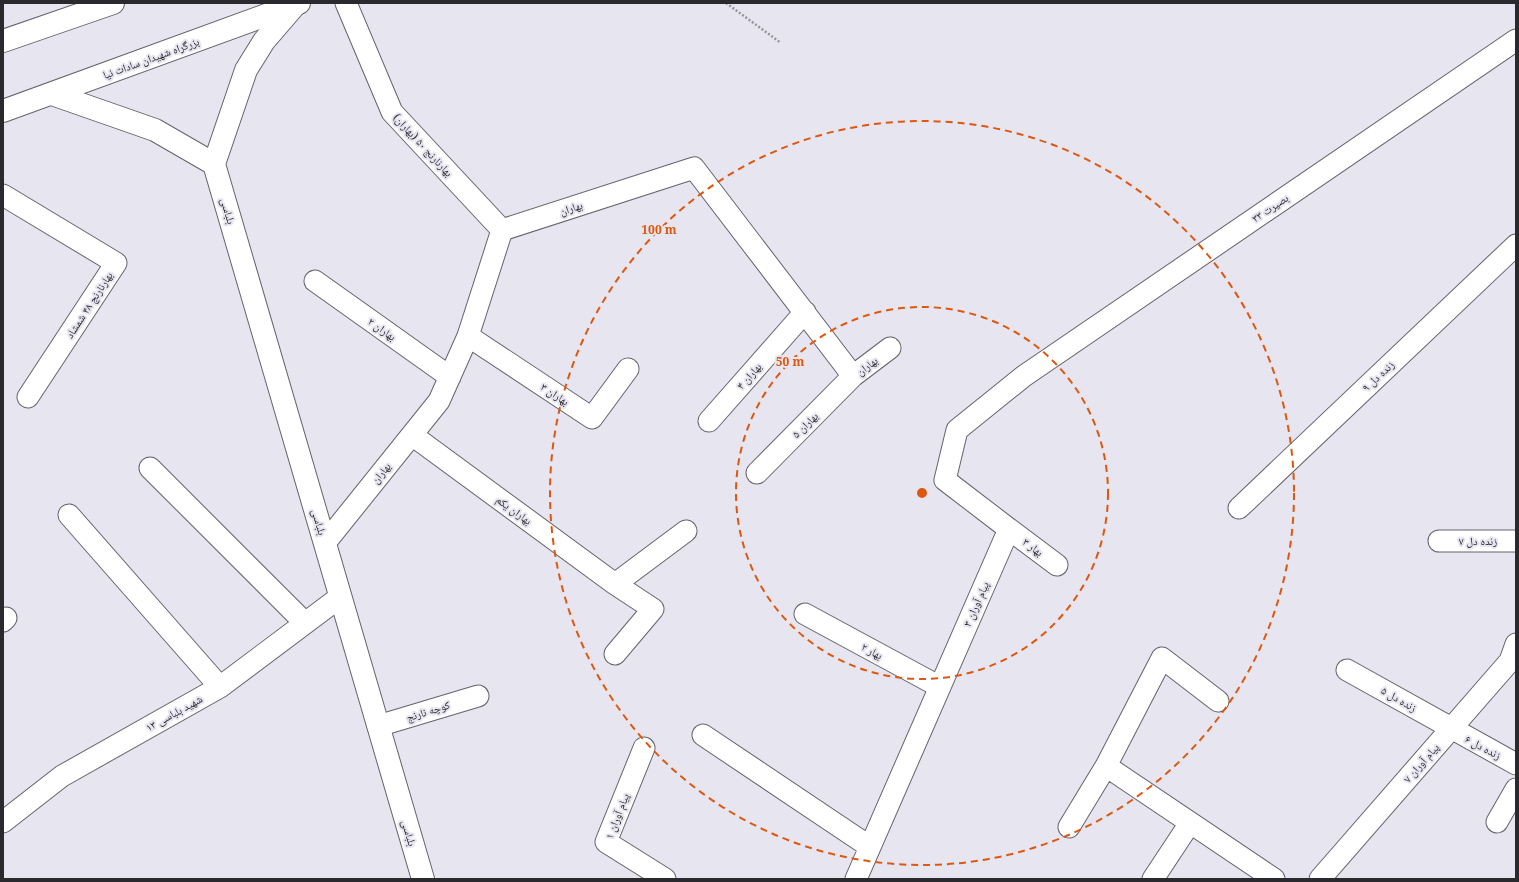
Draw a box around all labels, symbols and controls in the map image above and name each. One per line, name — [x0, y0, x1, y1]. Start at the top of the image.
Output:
street label: بزرگراه شهیدان سادات نیا — [101, 33, 201, 82]
street label: بهارنارنج ۵۰ (بهاران) — [390, 110, 457, 179]
street label: بصیرت ۳۳ — [1248, 190, 1291, 225]
street label: بلباسی — [218, 196, 239, 226]
street label: بهاران — [557, 197, 584, 218]
text: 100 m — [641, 221, 677, 238]
street label: بهارنارنج ۴۸ شمشاد — [61, 268, 116, 341]
street label: بهاران ۲ — [365, 314, 399, 344]
text: 50 m — [776, 353, 804, 370]
street label: بهاران — [853, 353, 881, 379]
street label: زنده دل ۹ — [1358, 357, 1397, 394]
street label: بهاران ۴ — [733, 359, 764, 392]
street label: بهاران ۳ — [538, 379, 572, 408]
street label: بهاران ۵ — [788, 408, 821, 441]
street label: بهاران — [367, 459, 394, 486]
centre of rings — [915, 486, 929, 500]
street label: بهاران یکم — [493, 492, 535, 528]
street label: بلباسی — [309, 507, 330, 537]
street label: زنده دل ۷ — [1459, 533, 1497, 548]
street label: بهار ۳ — [1020, 534, 1047, 559]
street label: پیام آوران ۳ — [959, 579, 992, 629]
street label: بهار ۲ — [859, 639, 885, 662]
street label: زنده دل ۵ — [1379, 682, 1420, 715]
street label: شهید بلباسی ١٣ — [143, 691, 205, 734]
street label: کوچه نارنج — [404, 697, 452, 724]
street label: زنده دل ۶ — [1463, 731, 1504, 762]
street label: پیام آوران ۷ — [1399, 740, 1442, 786]
street label: پیام آوران ۱ — [601, 791, 632, 841]
street label: بلباسی — [399, 818, 420, 848]

